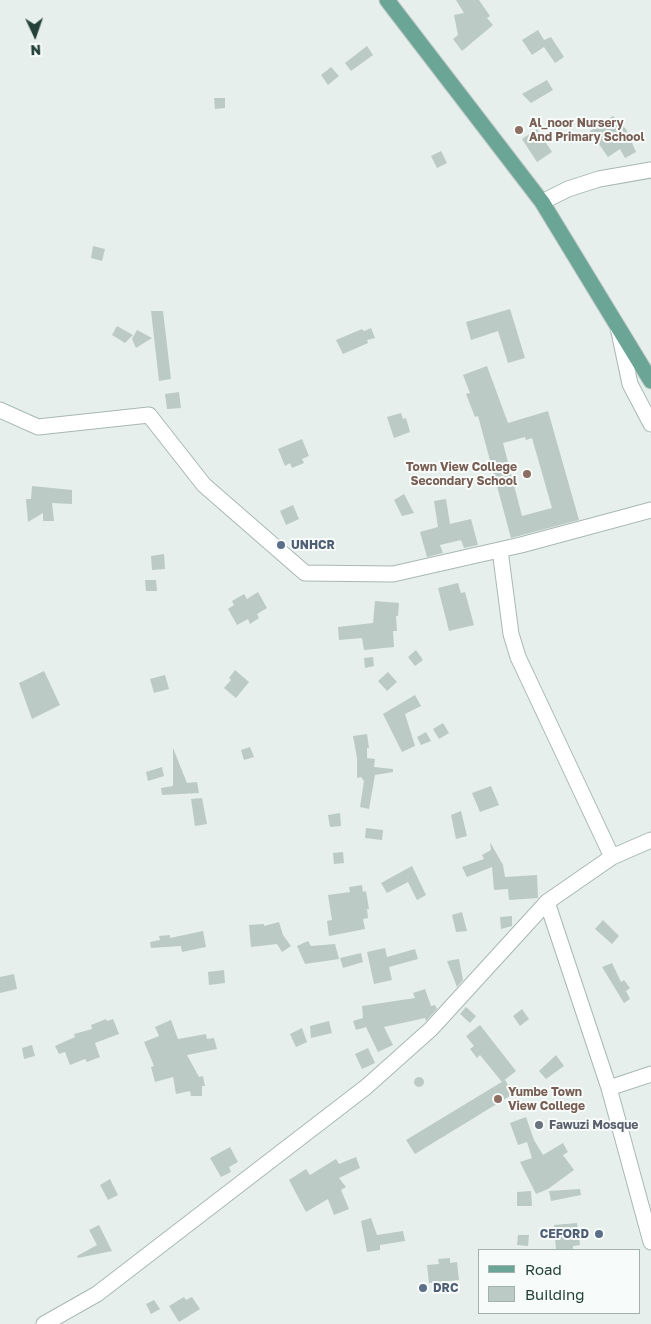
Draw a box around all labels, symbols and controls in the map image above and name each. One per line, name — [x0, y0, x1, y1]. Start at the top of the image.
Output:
north arrow — [10, 10, 60, 60]
text: N — [30, 42, 42, 59]
place label: Al_noor Nursery And Primary School — [529, 116, 644, 144]
marker: Al_noor Nursery And Primary School — [513, 124, 525, 136]
place label: Town View College Secondary School — [406, 460, 517, 488]
marker: Town View College Secondary School — [521, 468, 533, 480]
place label: UNHCR — [291, 538, 335, 552]
marker: UNHCR — [275, 539, 287, 551]
place label: Yumbe Town View College — [508, 1085, 585, 1113]
marker: Yumbe Town View College — [492, 1093, 504, 1105]
place label: Fawuzi Mosque — [549, 1118, 638, 1132]
marker: Fawuzi Mosque — [533, 1119, 545, 1131]
place label: CEFORD — [540, 1227, 589, 1241]
marker: CEFORD — [593, 1228, 605, 1240]
legend — [478, 1249, 641, 1314]
text: Road — [525, 1260, 562, 1278]
place label: DRC — [433, 1281, 458, 1295]
marker: DRC — [417, 1282, 429, 1294]
text: Building — [525, 1285, 585, 1303]

